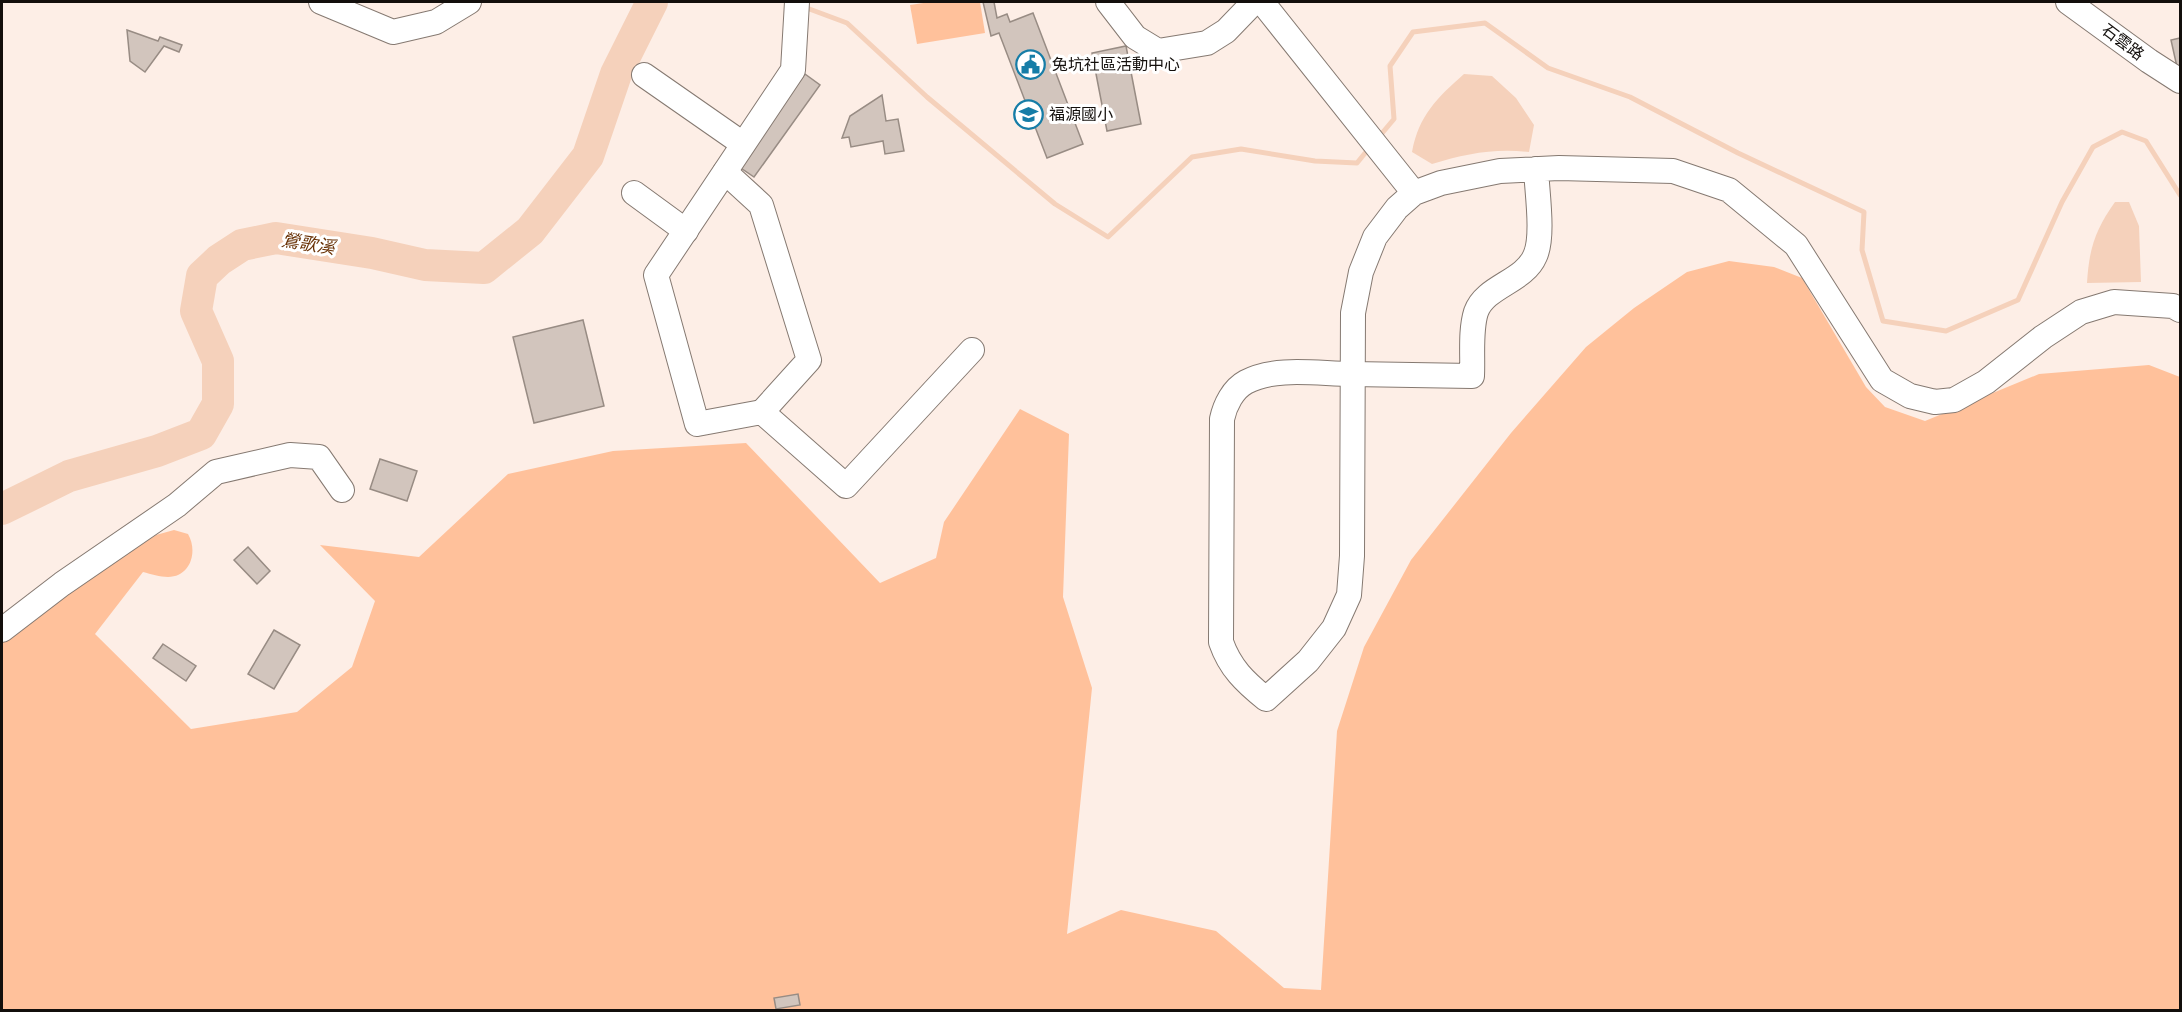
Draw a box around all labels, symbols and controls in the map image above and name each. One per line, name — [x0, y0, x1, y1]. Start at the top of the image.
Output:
street label: 石雲路 — [2099, 21, 2147, 63]
public building icon: 兔坑社區活動中心 — [1015, 48, 1047, 80]
place label: 兔坑社區活動中心 — [1052, 56, 1180, 73]
school or university icon: 福源國小 — [1012, 98, 1044, 130]
place label: 福源國小 — [1049, 106, 1113, 123]
water label: 鶯歌溪 — [280, 230, 339, 259]

